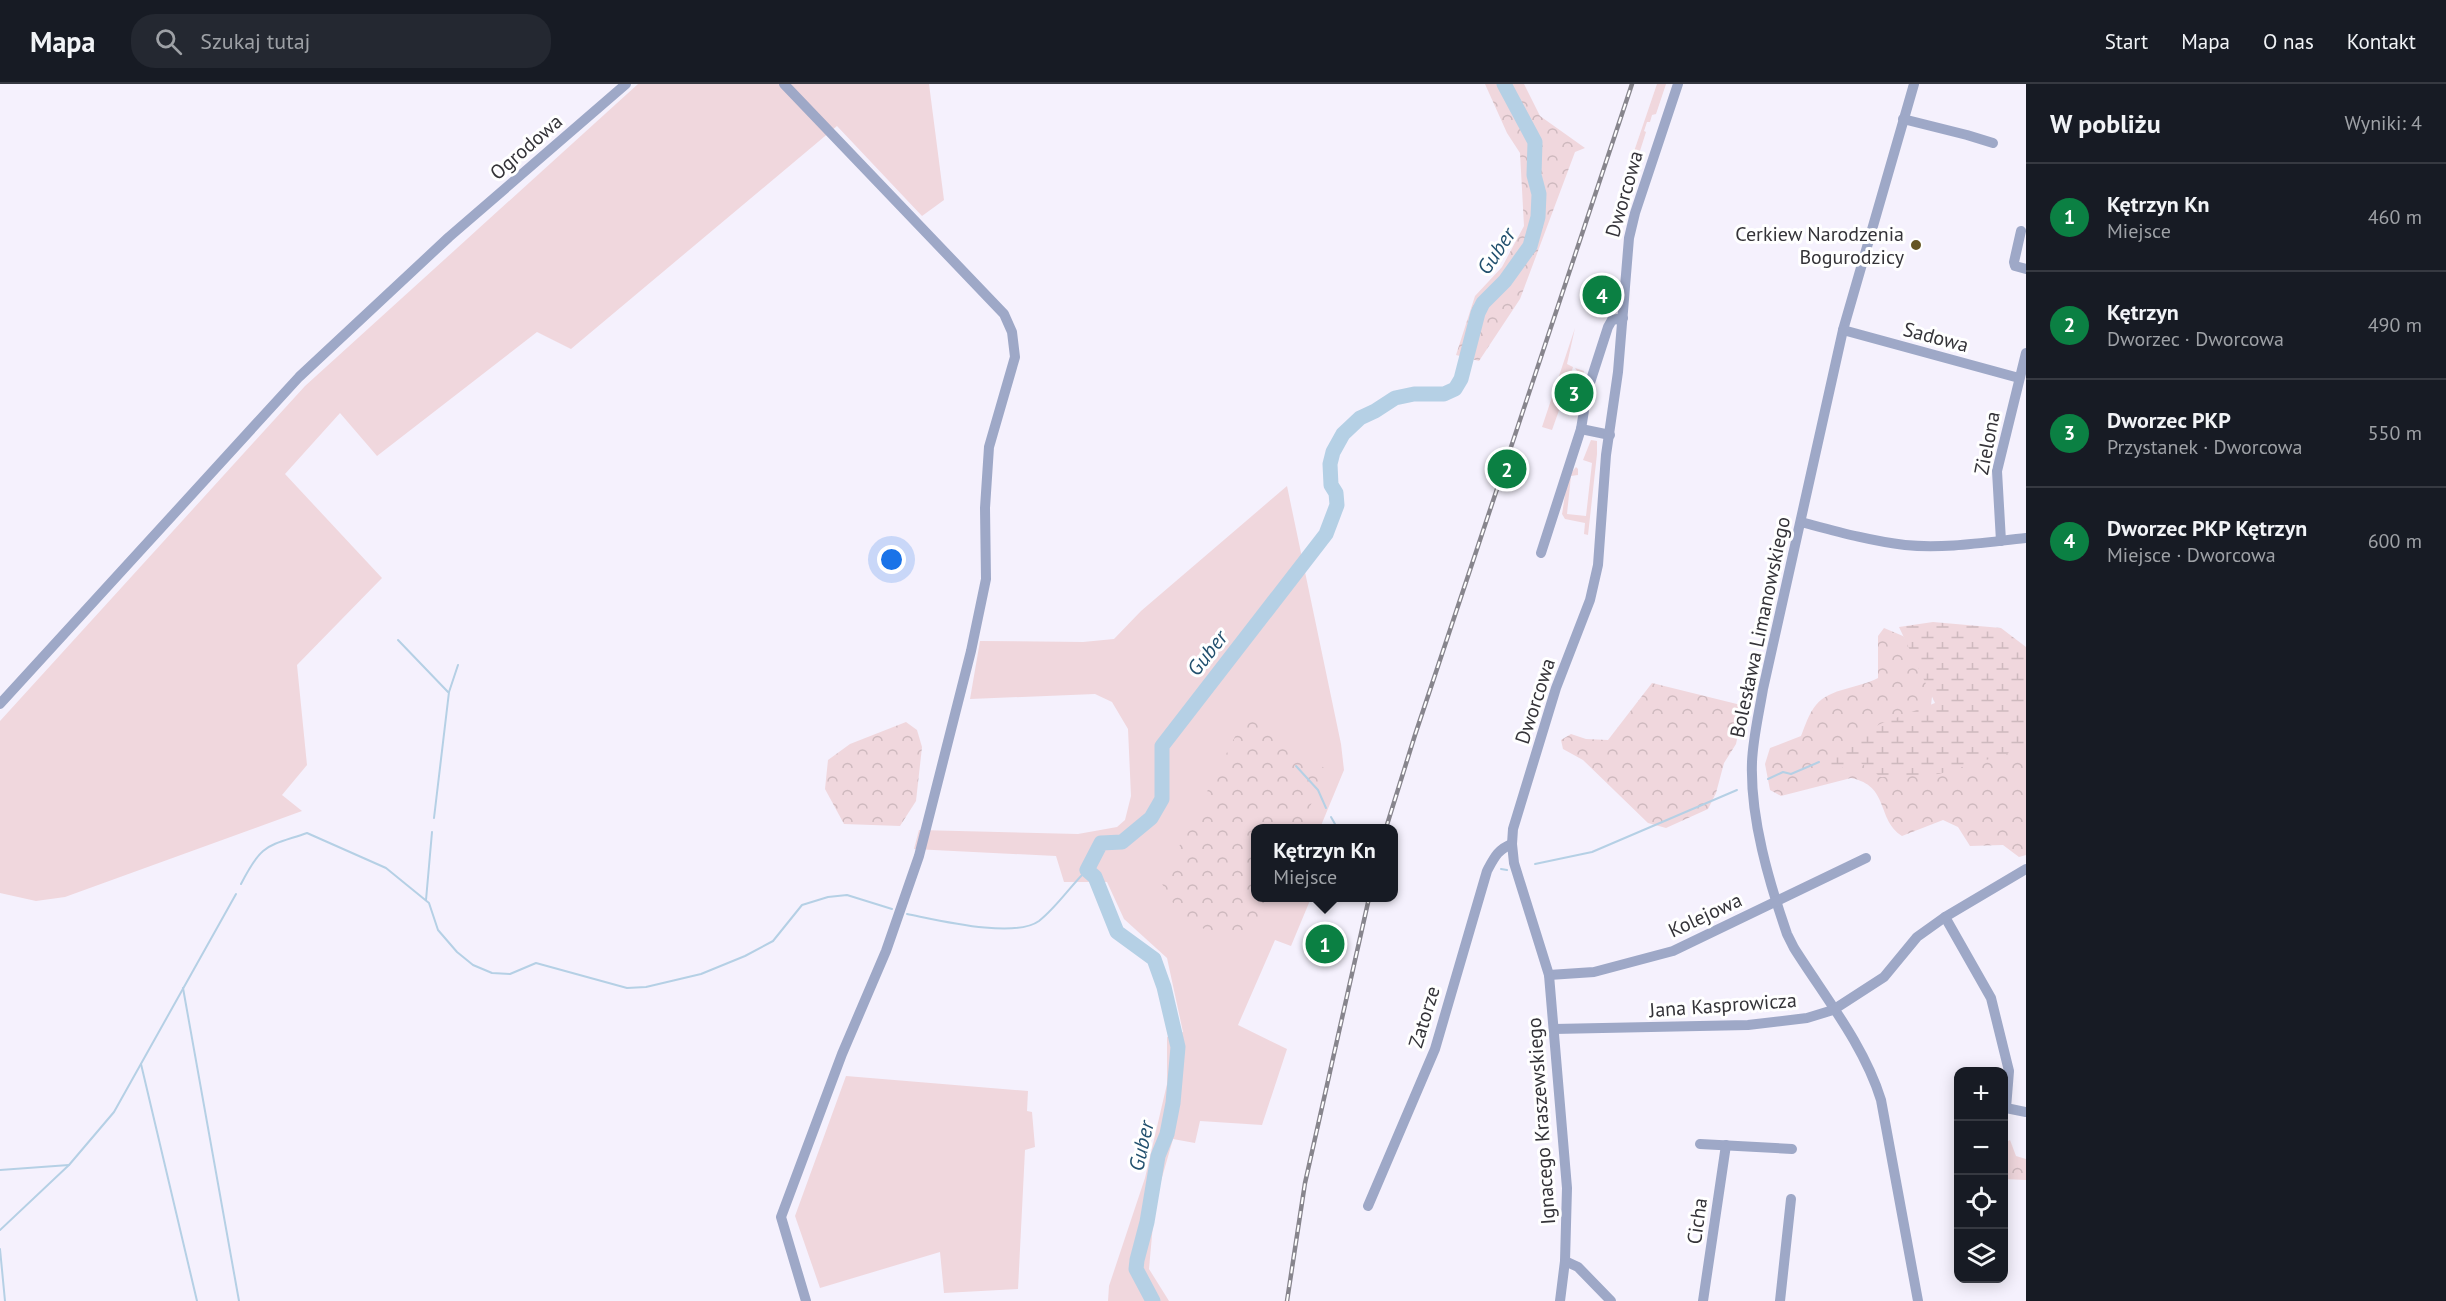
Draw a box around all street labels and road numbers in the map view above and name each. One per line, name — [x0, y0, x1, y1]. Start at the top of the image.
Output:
street label: Ogrodowa — [484, 108, 568, 186]
street label: Dworcowa — [1599, 148, 1649, 240]
street label: Sadowa — [1901, 316, 1971, 358]
street label: Zielona — [1968, 409, 2006, 477]
street label: Bolesława Limanowskiego — [1724, 514, 1796, 740]
street label: Dworcowa — [1509, 655, 1561, 747]
street label: Kolejowa — [1664, 887, 1746, 943]
street label: Zatorze — [1402, 983, 1446, 1051]
street label: Jana Kasprowicza — [1647, 987, 1798, 1023]
street label: Ignacego Kraszewskiego — [1521, 1017, 1561, 1225]
street label: Cicha — [1681, 1196, 1713, 1246]

